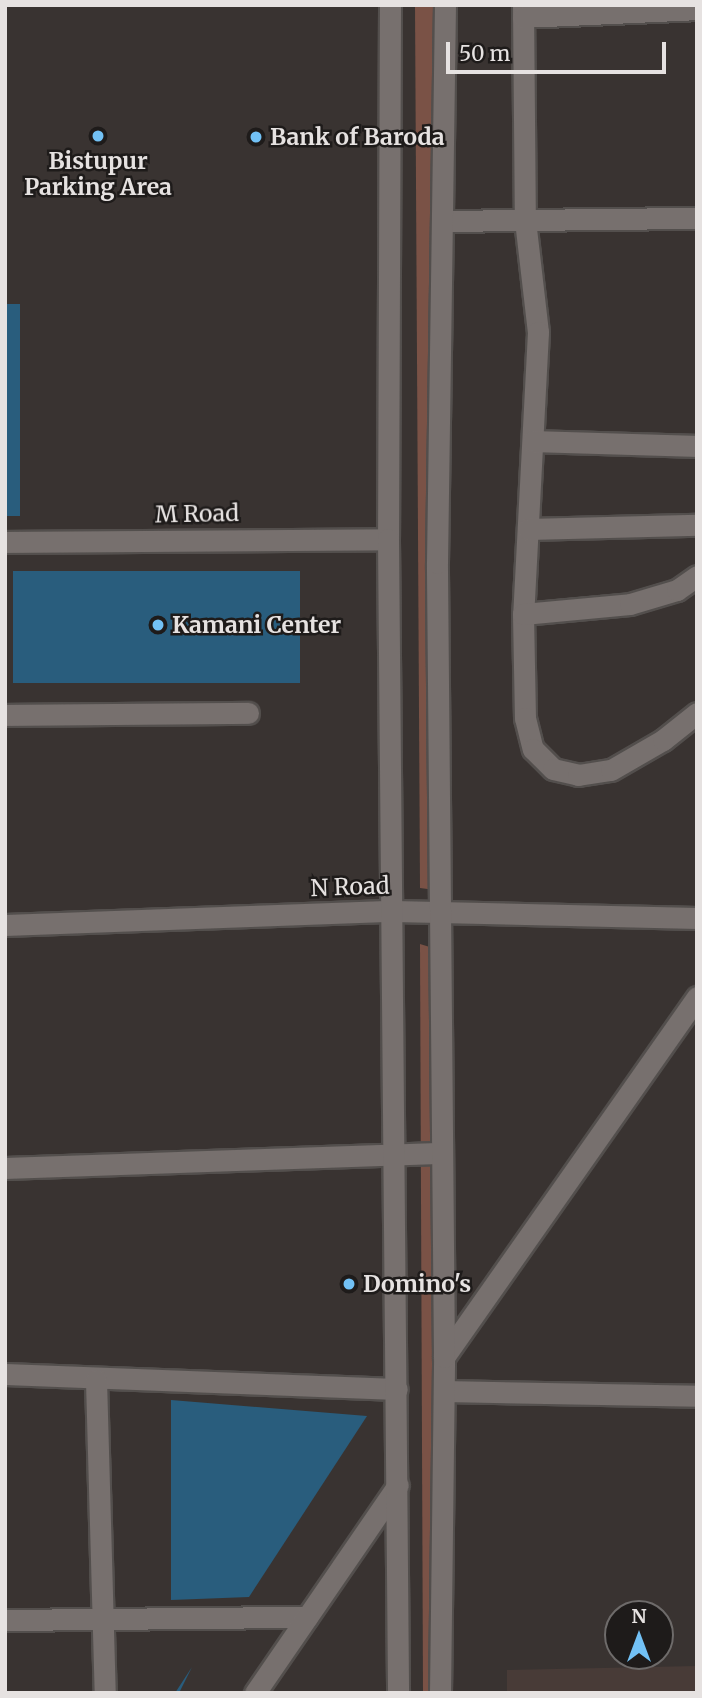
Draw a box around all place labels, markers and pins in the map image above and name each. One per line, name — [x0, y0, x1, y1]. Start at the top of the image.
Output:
place label: Bank of Baroda — [270, 123, 445, 151]
marker: Bistupur Parking Area — [90, 128, 106, 144]
marker: Bank of Baroda — [248, 129, 264, 145]
place label: Bistupur Parking Area — [24, 147, 172, 201]
place label: Kamani Center — [172, 611, 341, 639]
marker: Kamani Center — [150, 617, 166, 633]
place label: Domino's — [363, 1270, 471, 1298]
marker: Domino's — [341, 1276, 357, 1292]

